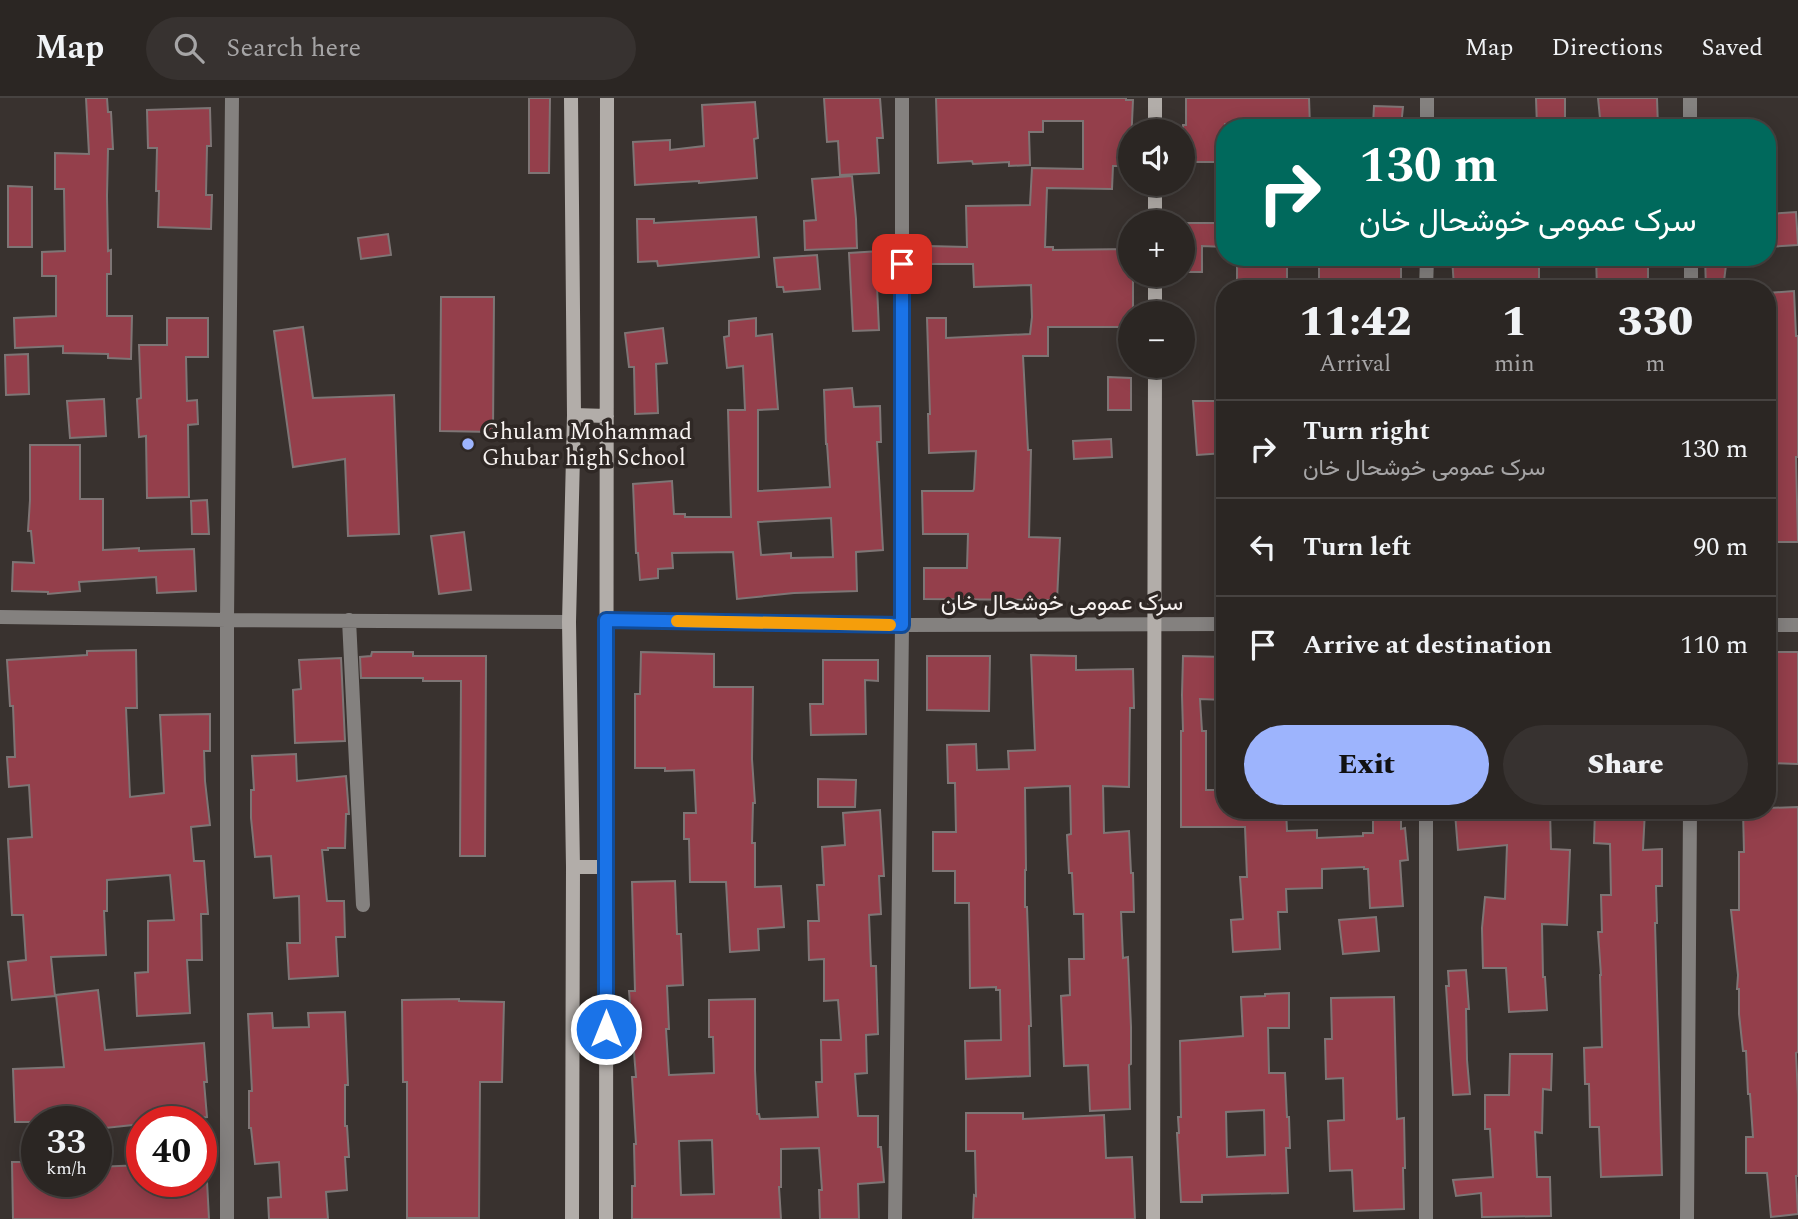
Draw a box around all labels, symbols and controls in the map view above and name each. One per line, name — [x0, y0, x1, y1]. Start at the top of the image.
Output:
search box — [146, 17, 636, 80]
text: Map — [35, 23, 104, 73]
text: Search here — [226, 28, 361, 68]
icon: search — [170, 29, 208, 67]
text: Map — [1465, 30, 1513, 66]
text: Directions — [1551, 30, 1663, 66]
text: Saved — [1701, 30, 1763, 66]
map controls — [1118, 119, 1195, 378]
button: sound — [1118, 119, 1195, 196]
text: 130 m — [1359, 129, 1498, 204]
icon: right — [1244, 147, 1335, 238]
text: سرک عمومی خوشحال خان — [1359, 197, 1696, 246]
button: + — [1118, 210, 1195, 287]
pin — [872, 234, 932, 294]
icon: arrive — [883, 245, 921, 283]
text: 11:42 — [1299, 291, 1411, 354]
text: 1 — [1502, 291, 1527, 354]
text: 330 — [1617, 291, 1693, 354]
button: − — [1118, 301, 1195, 378]
text: Arrival — [1319, 347, 1391, 382]
text: min — [1494, 347, 1535, 382]
text: m — [1645, 347, 1665, 382]
text: Turn right — [1303, 411, 1430, 451]
place label: Ghulam Mohammad Ghubar high School — [482, 415, 692, 476]
text: 130 m — [1680, 429, 1748, 469]
icon: right — [1244, 430, 1282, 468]
marker: Ghulam Mohammad Ghubar high School — [460, 436, 476, 452]
text: سرک عمومی خوشحال خان — [1303, 451, 1546, 486]
text: Turn left — [1303, 527, 1411, 567]
text: 90 m — [1693, 527, 1748, 567]
icon: left — [1244, 528, 1282, 566]
street label: سرک عمومی خوشحال خان — [941, 586, 1183, 621]
text: Arrive at destination — [1303, 625, 1552, 665]
text: 110 m — [1680, 625, 1748, 665]
icon: arrive — [1244, 626, 1282, 664]
button: Exit — [1244, 725, 1489, 805]
button: Share — [1503, 725, 1748, 805]
position arrow — [569, 992, 643, 1066]
speed limit sign: 40 — [126, 1106, 217, 1197]
text: 33 — [47, 1116, 86, 1169]
text: km/h — [46, 1155, 87, 1182]

